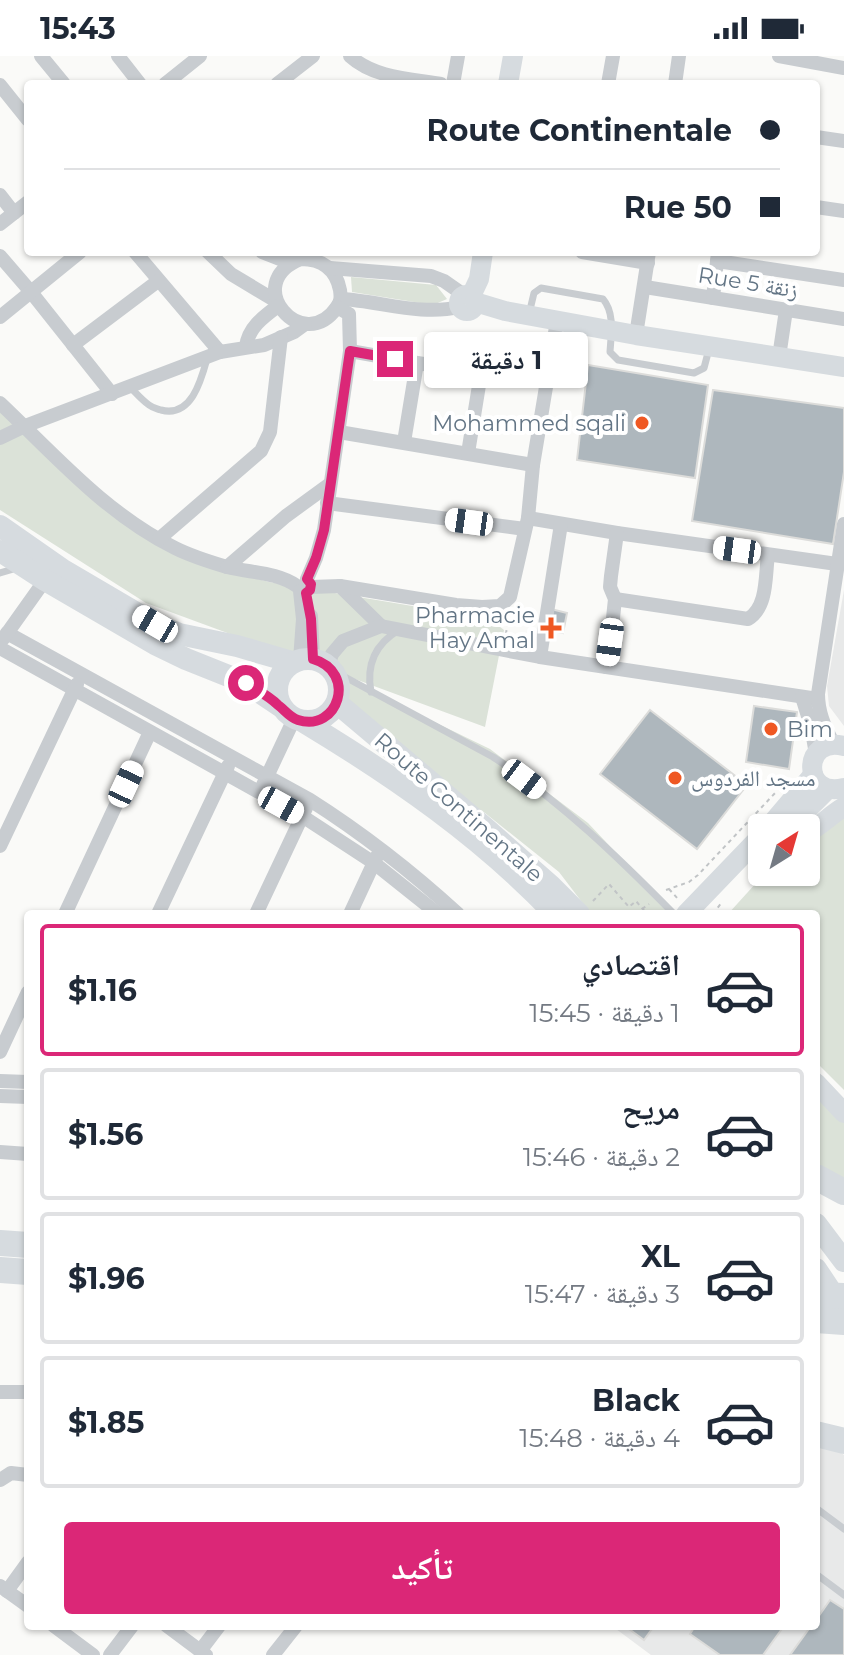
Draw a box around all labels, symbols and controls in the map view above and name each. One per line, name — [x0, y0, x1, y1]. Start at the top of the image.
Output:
text: 15:43 — [40, 10, 116, 47]
text: Route Continentale — [427, 112, 732, 149]
text: Rue 50 — [624, 189, 732, 226]
street label: Rue 5 زنقة — [696, 261, 800, 304]
callout: 1 دقيقة — [423, 331, 587, 387]
route end — [377, 341, 413, 377]
text: 1 دقيقة — [470, 344, 542, 376]
place label: Mohammed sqali — [432, 410, 626, 437]
marker: Mohammed sqali — [633, 414, 651, 432]
car — [444, 507, 494, 537]
car — [712, 535, 762, 565]
car — [128, 602, 182, 646]
place label: Pharmacie Hay Amal — [415, 602, 535, 654]
car — [595, 617, 625, 667]
marker: Pharmacie Hay Amal — [542, 619, 560, 637]
route start — [228, 665, 264, 701]
place label: Bim — [787, 716, 833, 743]
marker: Bim — [762, 720, 780, 738]
street label: Route Continentale — [369, 727, 548, 888]
car — [498, 755, 550, 803]
car — [105, 757, 147, 811]
place label: مسجد الفردوس — [691, 765, 815, 792]
marker: مسجد الفردوس — [666, 769, 684, 787]
car — [254, 783, 308, 827]
north arrow — [748, 814, 820, 886]
map controls — [748, 814, 820, 886]
text: اقتصادي — [582, 946, 680, 983]
icon: car — [704, 954, 776, 1026]
text: $1.16 — [68, 972, 137, 1009]
text: 1 دقيقة · 15:45 — [529, 997, 680, 1029]
text: مريح — [622, 1090, 680, 1127]
icon: car — [704, 1098, 776, 1170]
text: $1.56 — [68, 1116, 143, 1153]
text: 2 دقيقة · 15:46 — [523, 1141, 680, 1173]
text: XL — [641, 1238, 680, 1275]
icon: car — [704, 1242, 776, 1314]
text: $1.96 — [68, 1260, 145, 1297]
text: 3 دقيقة · 15:47 — [525, 1278, 680, 1310]
text: Black — [592, 1382, 680, 1419]
icon: car — [704, 1386, 776, 1458]
text: $1.85 — [68, 1404, 144, 1441]
text: 4 دقيقة · 15:48 — [519, 1422, 680, 1454]
button: تأكيد — [64, 1522, 780, 1614]

